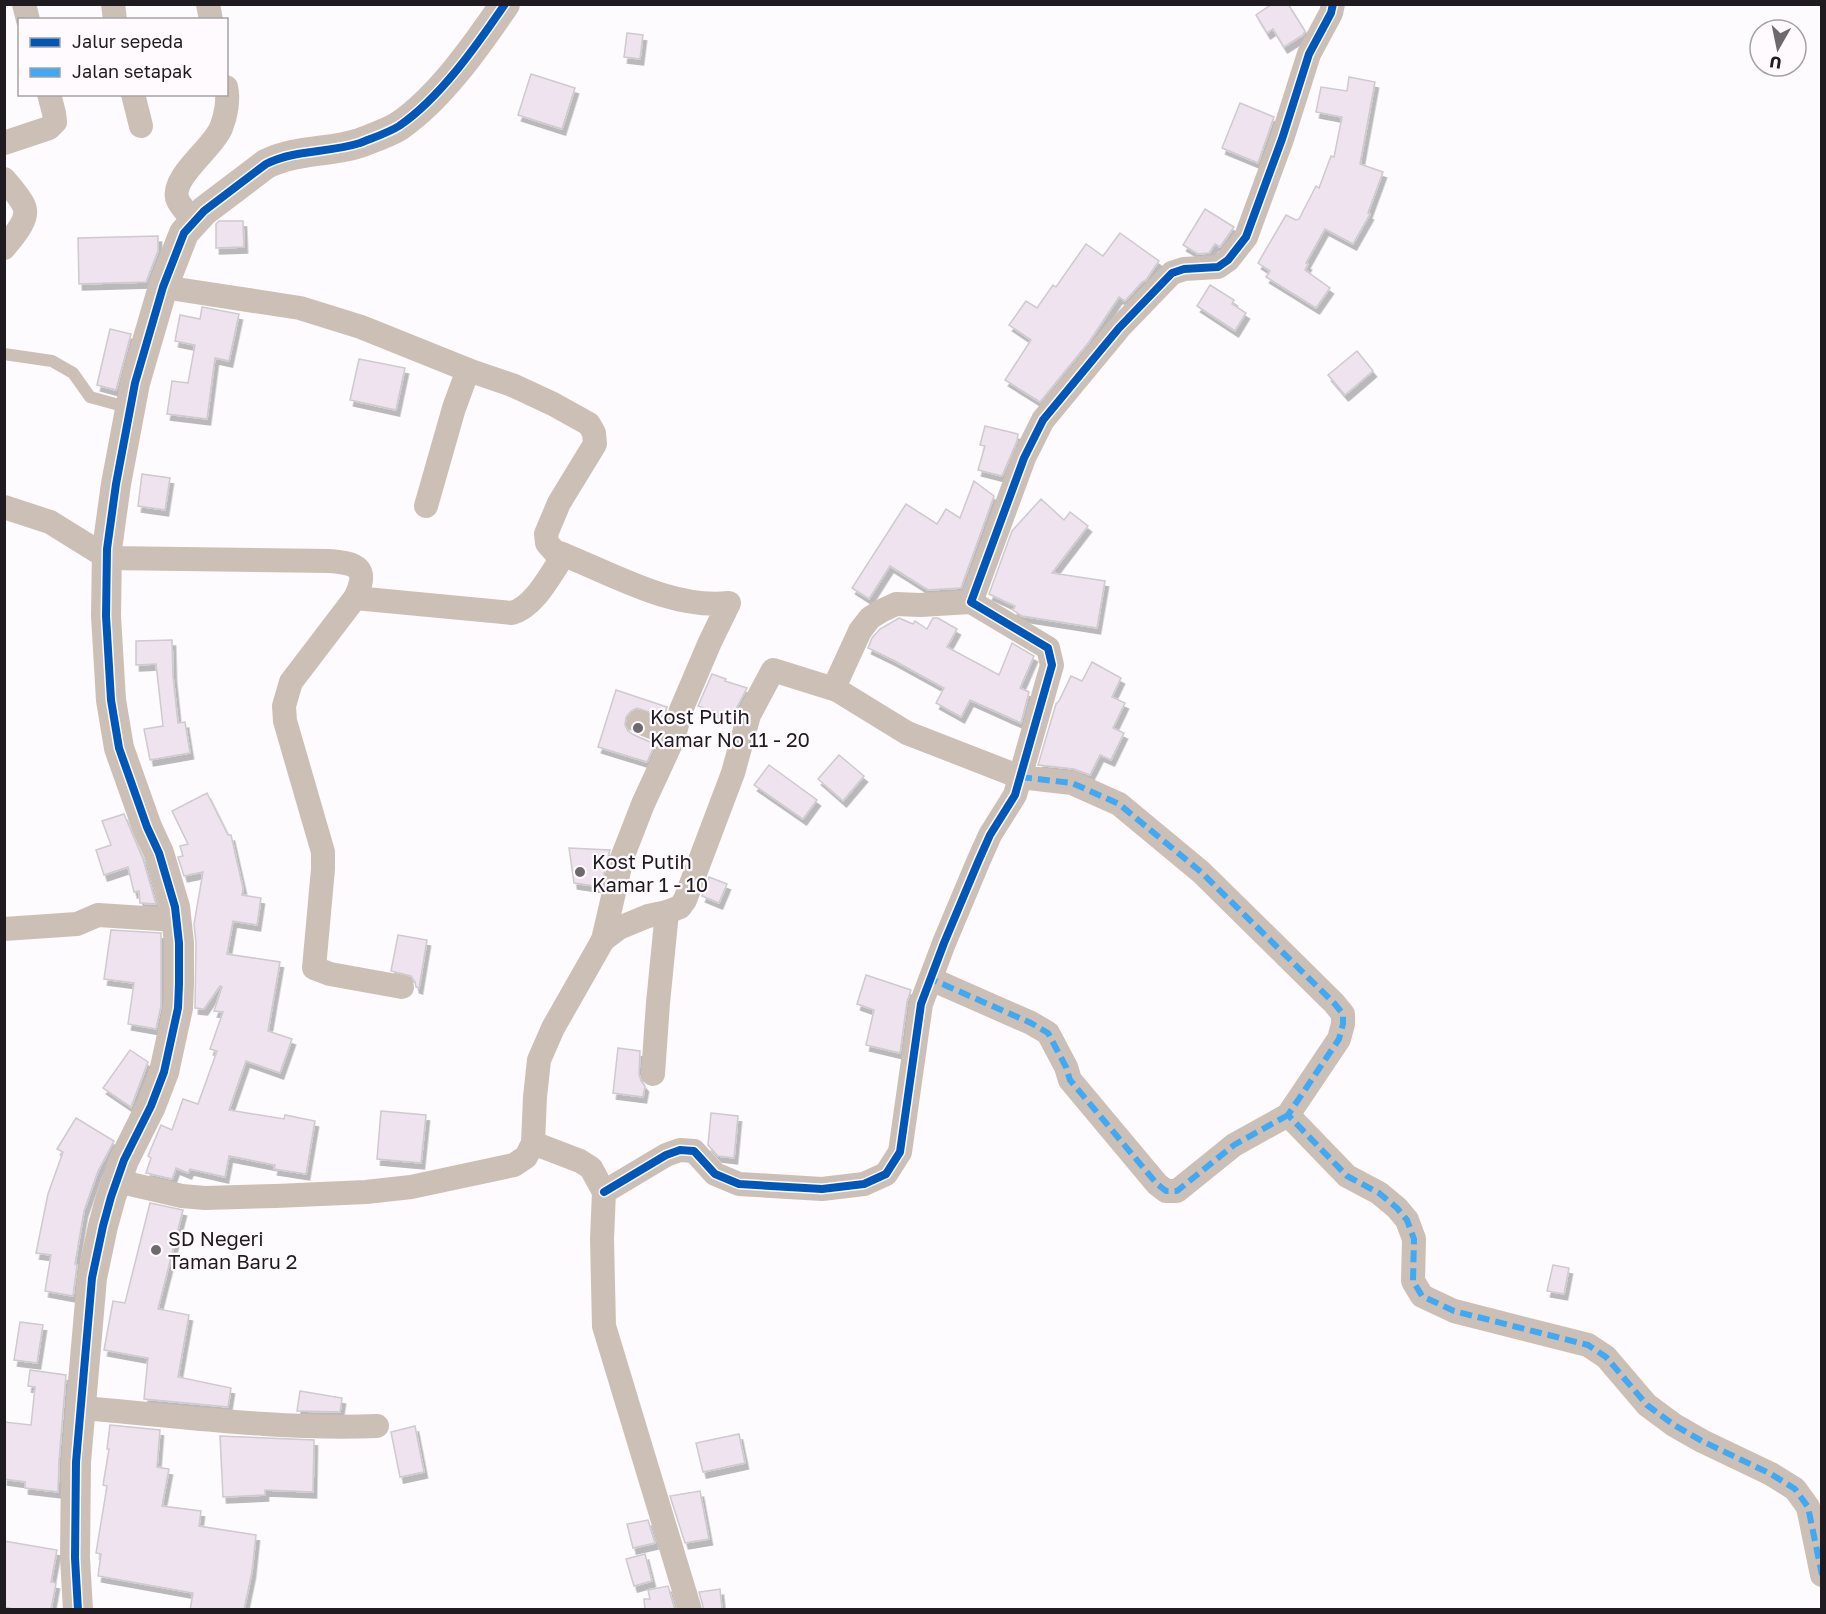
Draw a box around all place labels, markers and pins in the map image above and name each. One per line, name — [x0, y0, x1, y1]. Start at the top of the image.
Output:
place label: Kost Putih Kamar No 11 - 20 — [650, 704, 810, 751]
marker: Kost Putih Kamar No 11 - 20 — [631, 721, 645, 735]
place label: Kost Putih Kamar 1 - 10 — [592, 849, 708, 896]
marker: Kost Putih Kamar 1 - 10 — [573, 865, 587, 879]
place label: SD Negeri Taman Baru 2 — [168, 1226, 297, 1273]
marker: SD Negeri Taman Baru 2 — [149, 1243, 163, 1257]

